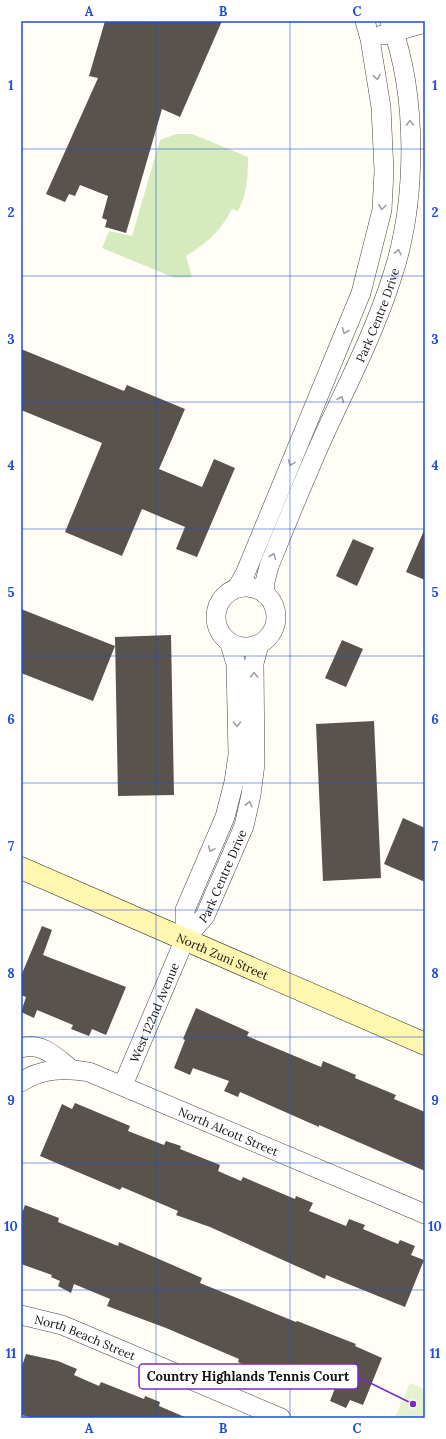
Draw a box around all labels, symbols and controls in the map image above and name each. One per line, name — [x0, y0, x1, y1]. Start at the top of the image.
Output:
text: A — [85, 3, 94, 20]
text: B — [219, 3, 228, 20]
text: C — [353, 3, 362, 20]
one-way arrow — [372, 74, 380, 80]
text: 1 — [8, 77, 14, 94]
text: 1 — [432, 77, 438, 94]
one-way arrow — [406, 120, 414, 126]
text: 2 — [8, 204, 15, 221]
one-way arrow — [378, 204, 387, 210]
text: 2 — [432, 204, 439, 221]
one-way arrow — [394, 249, 402, 255]
street label: Park Centre Drive — [352, 266, 402, 364]
one-way arrow — [342, 327, 350, 334]
text: 3 — [7, 331, 15, 348]
text: 3 — [431, 331, 439, 348]
one-way arrow — [336, 396, 344, 403]
text: 4 — [7, 457, 15, 474]
text: 4 — [431, 457, 439, 474]
one-way arrow — [288, 459, 296, 466]
one-way arrow — [268, 553, 276, 560]
text: 5 — [7, 584, 15, 601]
text: 5 — [431, 584, 439, 601]
one-way arrow — [250, 672, 258, 678]
text: 6 — [7, 711, 15, 728]
text: 6 — [431, 711, 439, 728]
one-way arrow — [233, 721, 241, 727]
one-way arrow — [244, 801, 252, 807]
street label: Park Centre Drive — [195, 827, 249, 925]
text: 7 — [8, 838, 14, 855]
text: 7 — [432, 838, 438, 855]
one-way arrow — [208, 845, 216, 853]
street label: North Zuni Street — [174, 929, 271, 983]
street label: West 122nd Avenue — [126, 960, 182, 1065]
text: 8 — [7, 965, 15, 982]
text: 8 — [431, 965, 439, 982]
text: 9 — [7, 1092, 15, 1109]
text: 9 — [431, 1092, 439, 1109]
street label: North Alcott Street — [176, 1103, 281, 1159]
text: 10 — [4, 1218, 18, 1235]
text: 10 — [428, 1218, 442, 1235]
street label: North Beach Street — [33, 1311, 138, 1363]
text: 11 — [6, 1345, 16, 1362]
text: 11 — [430, 1345, 440, 1362]
callout: Country Highlands Tennis Court — [139, 1364, 358, 1389]
text: Country Highlands Tennis Court — [147, 1368, 350, 1385]
text: A — [85, 1420, 94, 1437]
text: B — [219, 1420, 228, 1437]
text: C — [353, 1420, 362, 1437]

